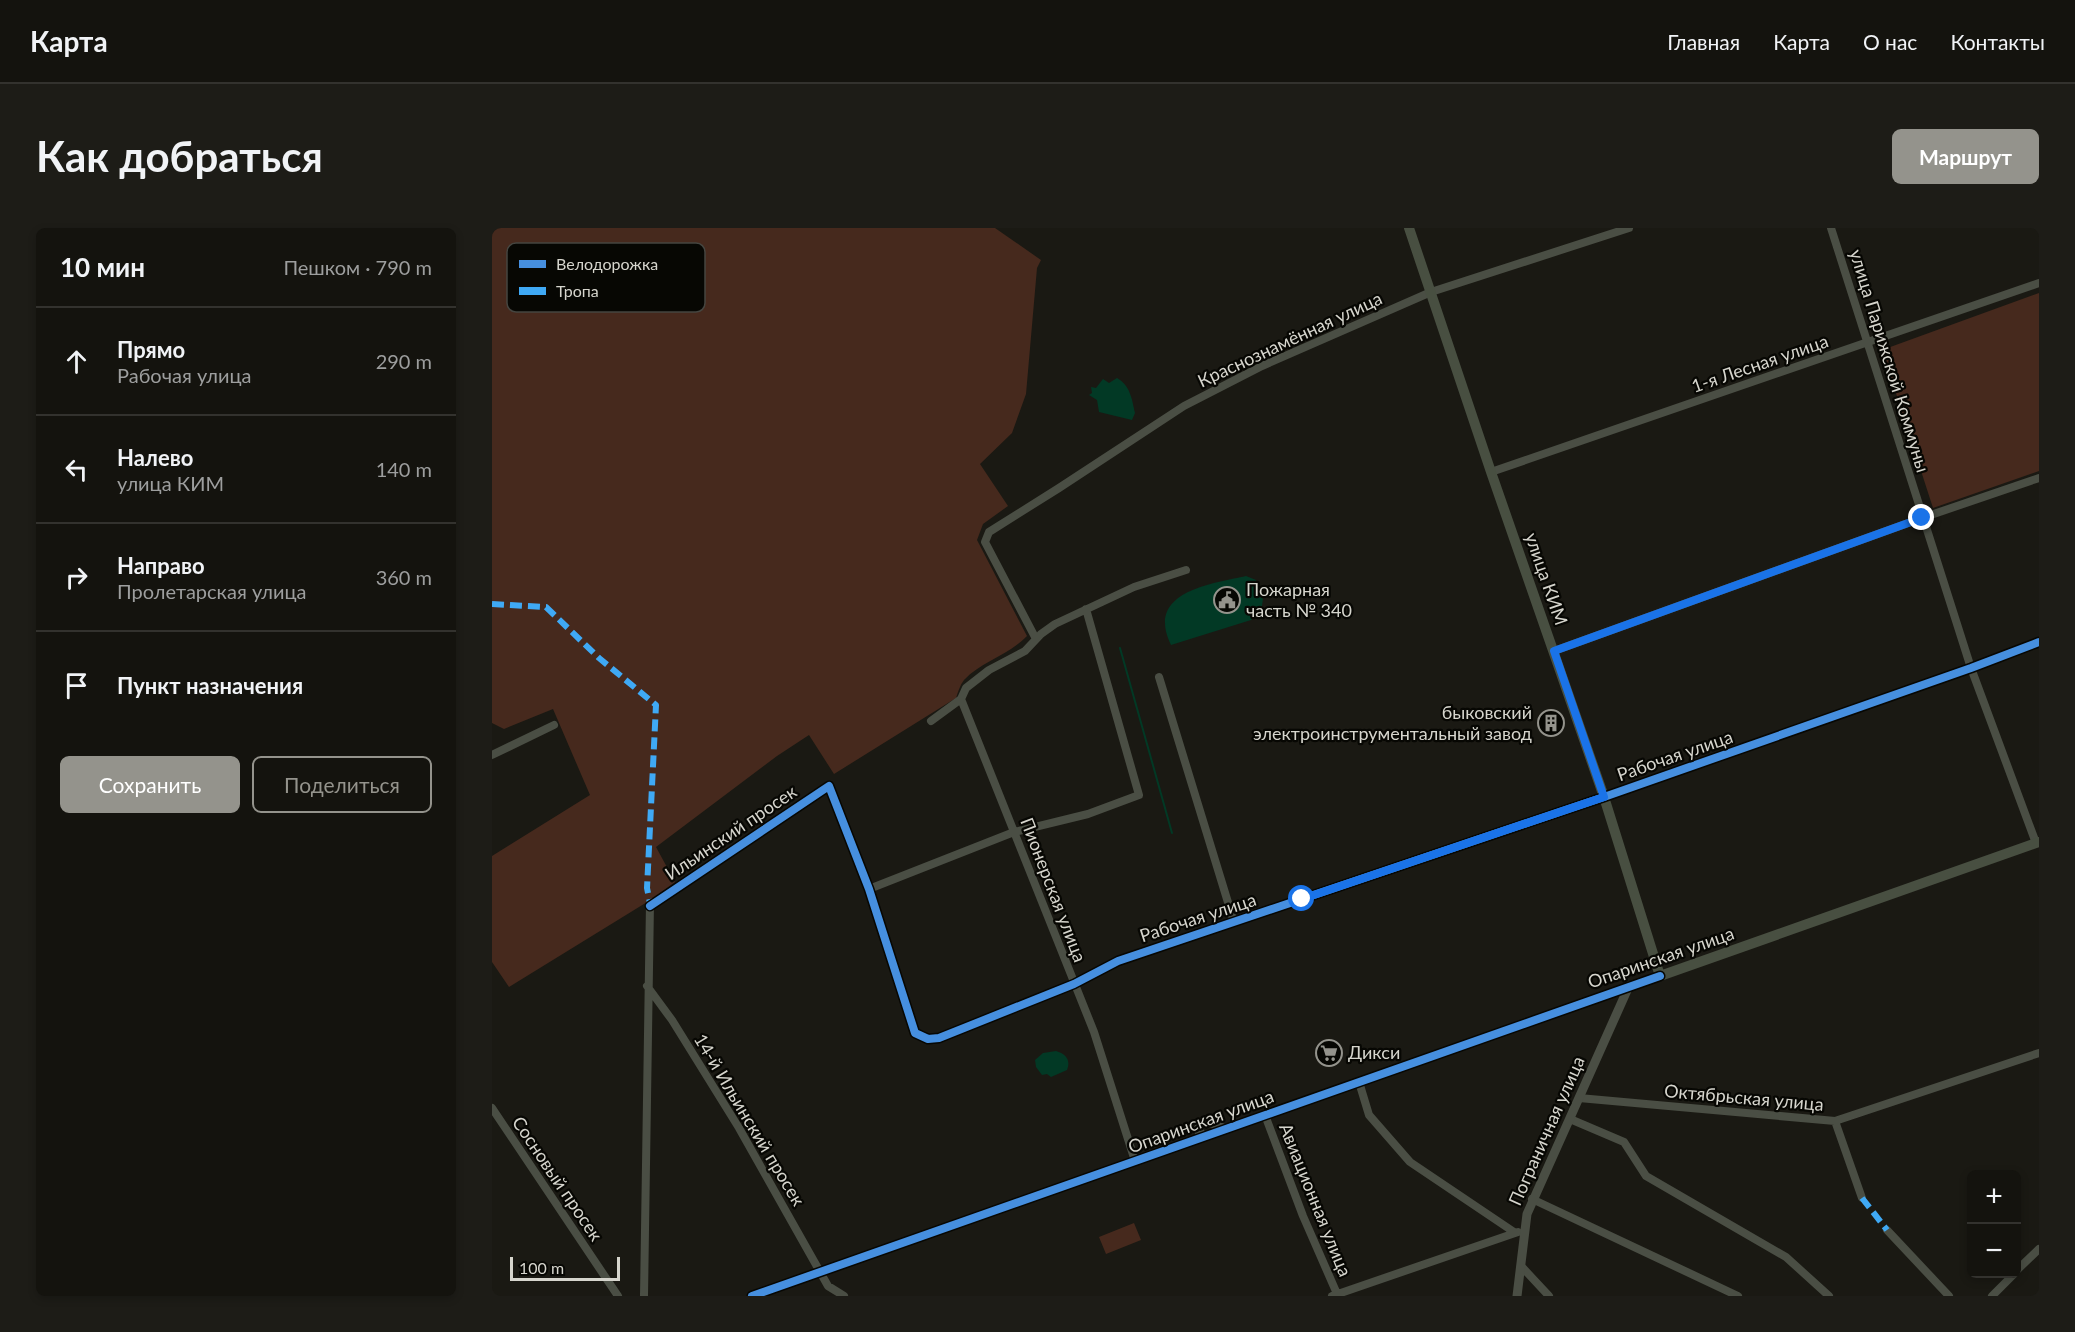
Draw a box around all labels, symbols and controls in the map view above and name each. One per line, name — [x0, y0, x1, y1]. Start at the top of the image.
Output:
text: Карта — [30, 24, 108, 58]
text: Главная — [1667, 29, 1740, 54]
text: Карта — [1773, 29, 1830, 54]
text: О нас — [1863, 29, 1917, 54]
text: Контакты — [1950, 29, 2045, 54]
button: Маршрут — [1892, 129, 2039, 184]
text: Как добраться — [36, 131, 323, 181]
legend — [507, 243, 705, 312]
street label: улица Парижской Коммуны — [1846, 247, 1934, 475]
text: 10 мин — [60, 251, 145, 283]
text: Велодорожка — [556, 254, 658, 273]
text: Пешком · 790 m — [283, 255, 432, 279]
text: Тропа — [556, 281, 599, 300]
street label: Краснознамённая улица — [1194, 287, 1385, 392]
street label: 1-я Лесная улица — [1688, 329, 1831, 397]
text: Прямо — [117, 336, 185, 363]
icon: ahead — [60, 345, 93, 378]
text: 290 m — [376, 349, 432, 373]
text: Рабочая улица — [117, 363, 252, 387]
text: Налево — [117, 444, 193, 471]
icon: left — [60, 453, 93, 486]
text: 140 m — [376, 457, 432, 481]
text: улица КИМ — [117, 471, 224, 495]
route end — [1908, 504, 1934, 530]
street label: улица КИМ — [1521, 530, 1573, 628]
text: Направо — [117, 552, 205, 579]
icon: right — [60, 561, 93, 594]
text: 360 m — [376, 565, 432, 589]
place label: Пожарная часть № 340 — [1246, 578, 1352, 621]
text: Пролетарская улица — [117, 579, 307, 603]
public building icon: Пожарная часть № 340 — [1212, 585, 1242, 615]
icon: arrive — [60, 669, 93, 702]
text: Пункт назначения — [117, 672, 303, 699]
place label: быковский электроинструментальный завод — [1253, 701, 1532, 744]
building icon: быковский электроинструментальный завод — [1536, 708, 1566, 738]
street label: Рабочая улица — [1614, 725, 1735, 785]
button: Сохранить — [60, 756, 240, 813]
button: Поделиться — [252, 756, 432, 813]
street label: Ильинский просек — [660, 780, 801, 884]
street label: Пионерская улица — [1016, 814, 1092, 965]
route start — [1288, 885, 1314, 911]
street label: Рабочая улица — [1137, 888, 1259, 946]
street label: Опаринская улица — [1585, 922, 1737, 992]
street label: 14-й Ильинский просек — [690, 1030, 810, 1210]
supermarket icon: Дикси — [1314, 1038, 1344, 1068]
place label: Дикси — [1348, 1041, 1400, 1063]
street label: Пограничная улица — [1503, 1053, 1589, 1209]
street label: Октябрьская улица — [1664, 1079, 1825, 1115]
street label: Опаринская улица — [1125, 1084, 1276, 1158]
street label: Сосновый просек — [508, 1112, 608, 1245]
street label: Авиационная улица — [1275, 1120, 1357, 1280]
map controls — [1967, 1170, 2021, 1278]
button: + — [1967, 1170, 2021, 1224]
button: − — [1967, 1224, 2021, 1278]
scale bar — [510, 1254, 620, 1282]
text: 100 m — [519, 1258, 564, 1277]

